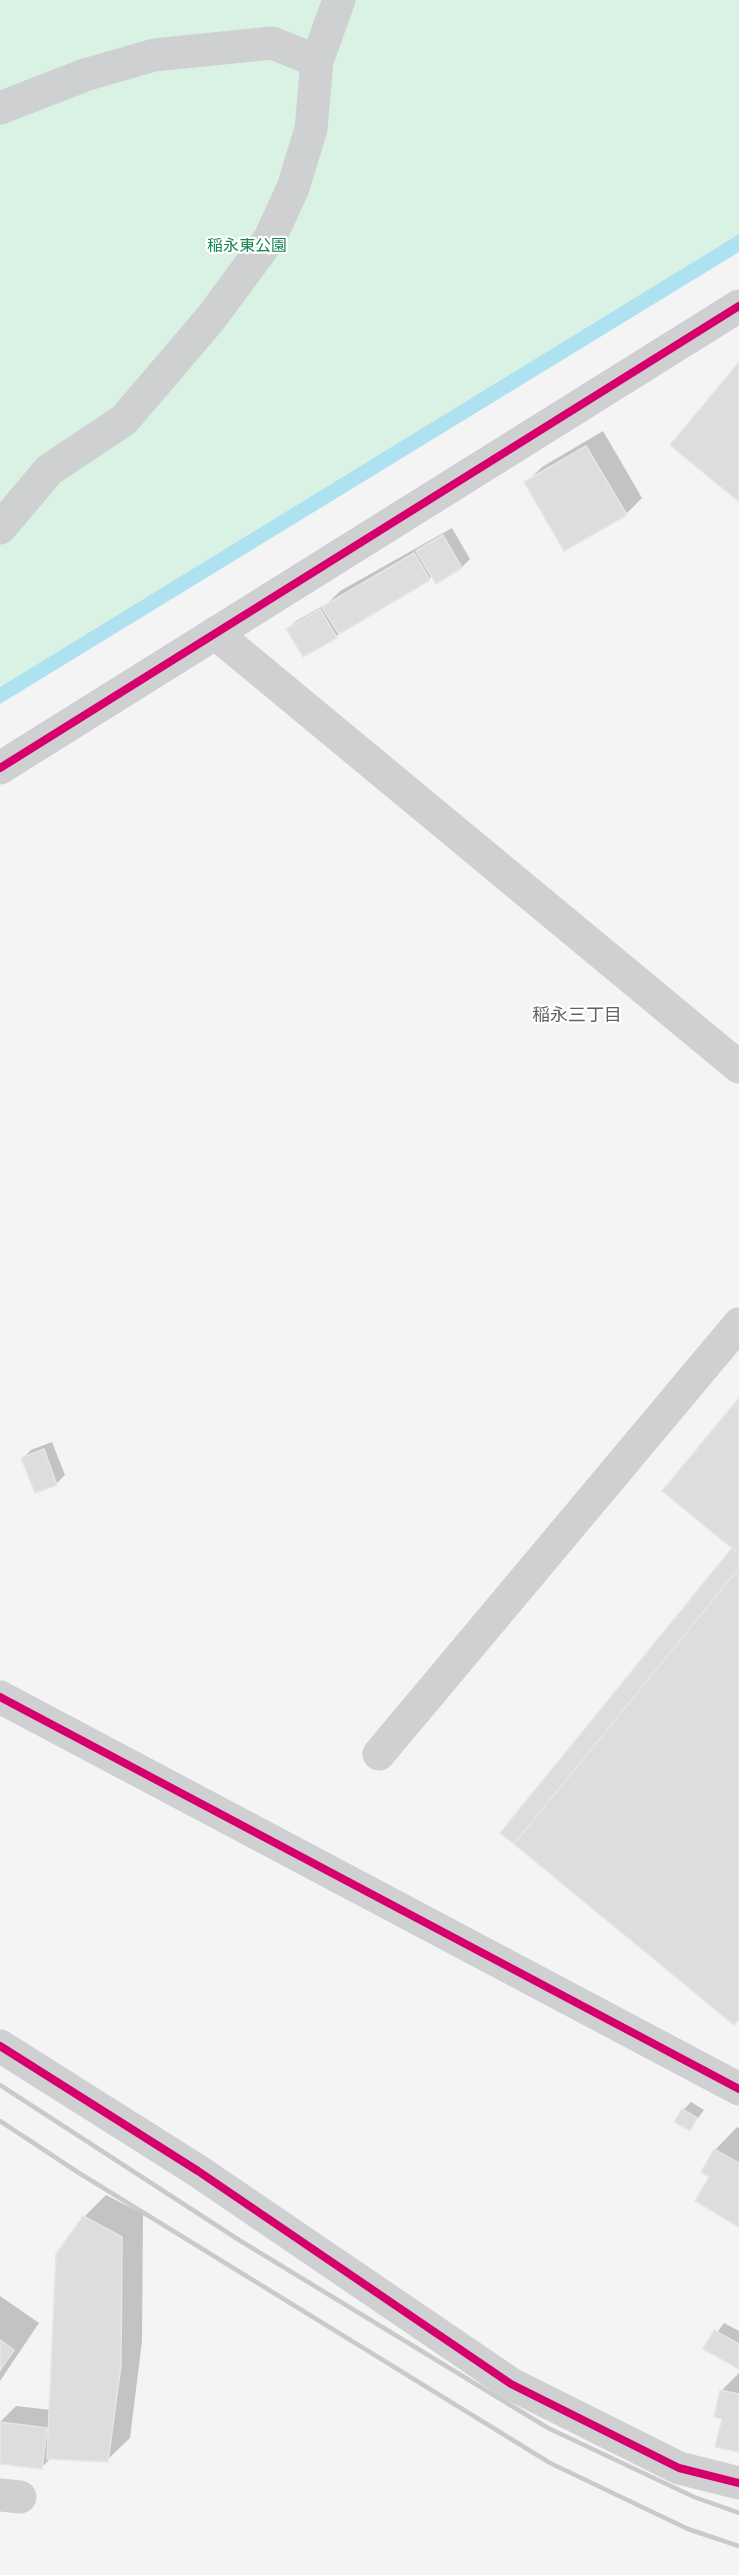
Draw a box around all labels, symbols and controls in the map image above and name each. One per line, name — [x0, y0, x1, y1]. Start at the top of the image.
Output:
park label: 稲永東公園 — [207, 237, 287, 257]
district label: 稲永三丁目 — [532, 1006, 622, 1028]

